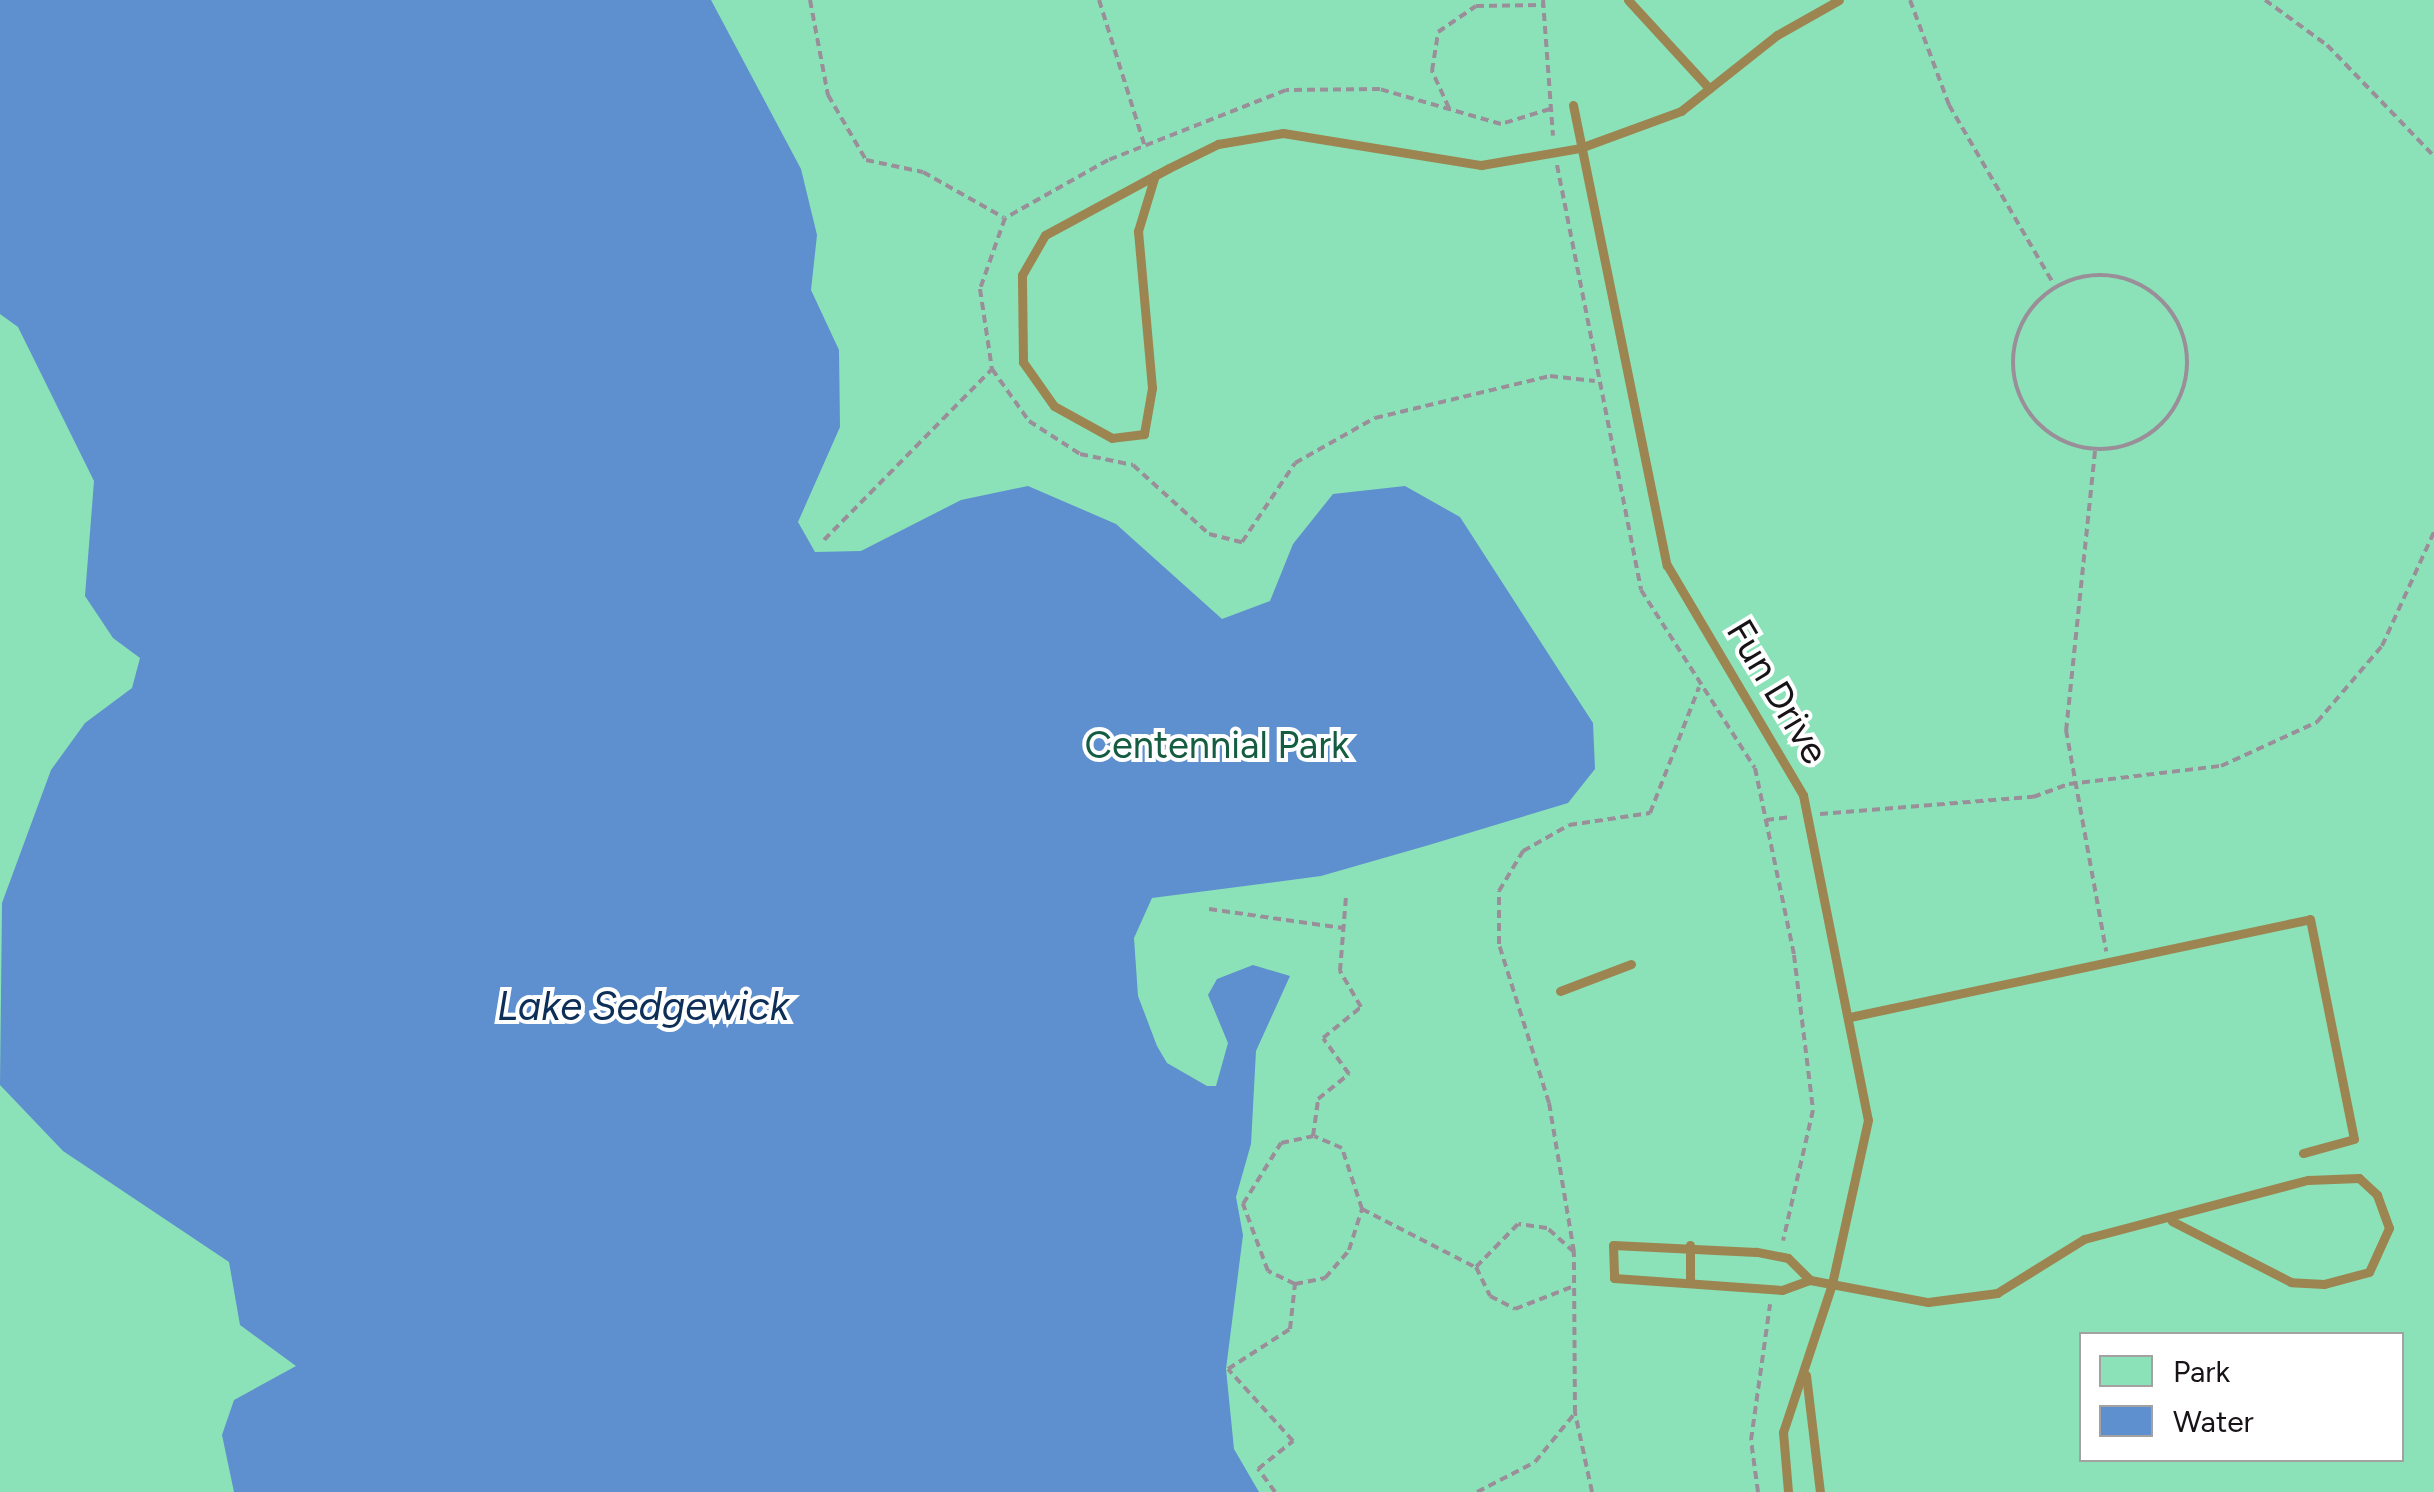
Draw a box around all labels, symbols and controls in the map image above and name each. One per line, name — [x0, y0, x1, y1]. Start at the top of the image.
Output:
street label: Fun Drive — [1716, 612, 1838, 772]
park label: Centennial Park — [1085, 723, 1349, 769]
water label: Lake Sedgewick — [497, 982, 789, 1030]
legend — [2079, 1332, 2404, 1462]
text: Park — [2173, 1353, 2230, 1390]
text: Water — [2173, 1403, 2254, 1440]

